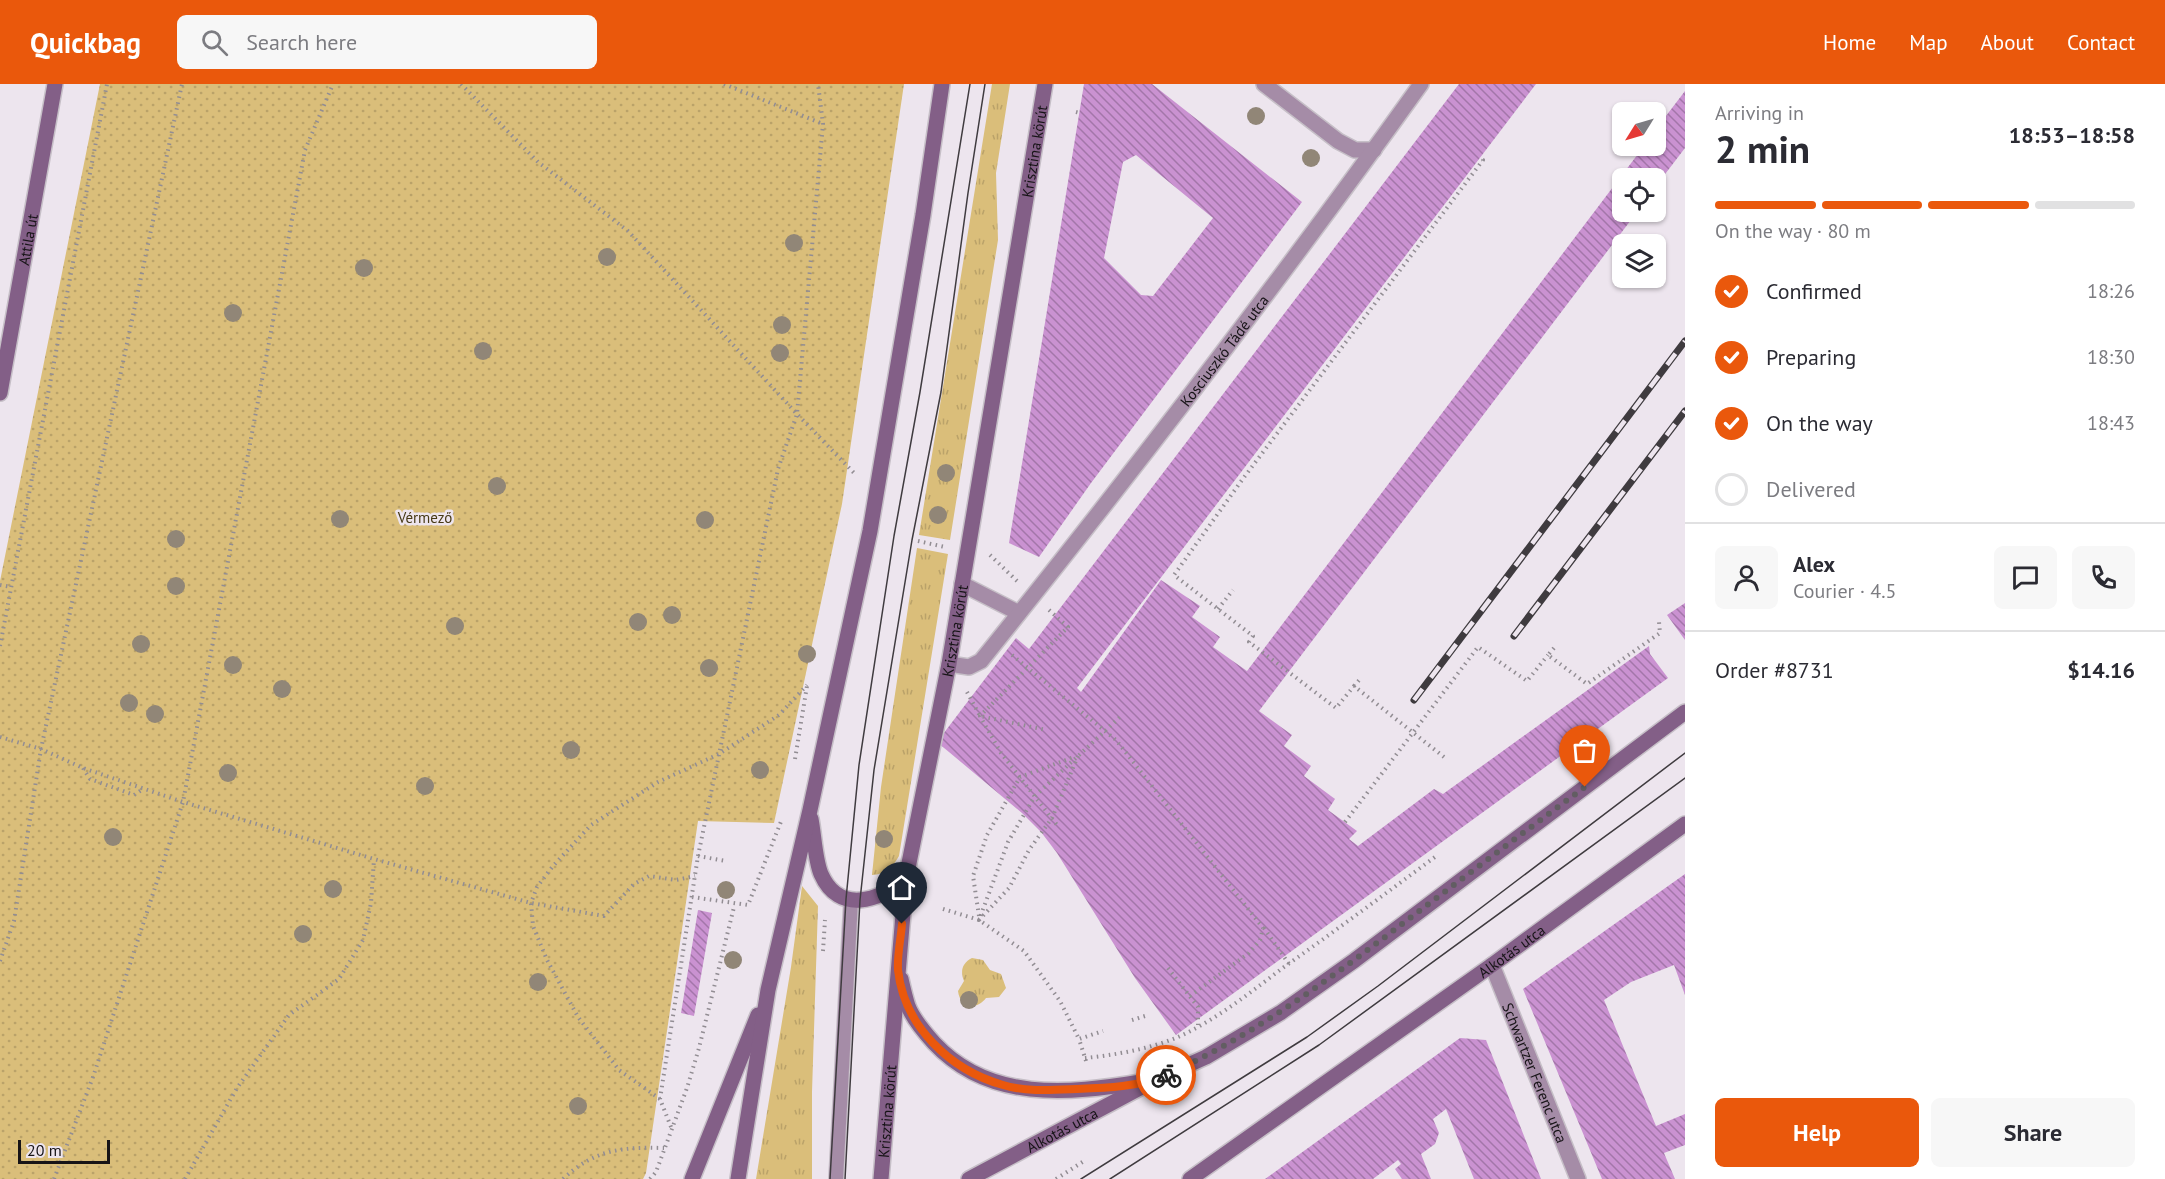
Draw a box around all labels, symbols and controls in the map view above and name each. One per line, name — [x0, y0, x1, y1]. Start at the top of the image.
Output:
search box — [177, 15, 597, 69]
text: Quickbag — [30, 24, 141, 61]
icon: search — [198, 26, 231, 59]
text: Search here — [246, 28, 357, 56]
text: Home — [1823, 29, 1876, 56]
text: Map — [1909, 29, 1948, 56]
text: About — [1981, 29, 2034, 56]
text: Contact — [2067, 29, 2135, 56]
text: Arriving in — [1715, 100, 1804, 126]
north arrow — [1612, 102, 1666, 156]
map controls — [1612, 102, 1666, 288]
street label: Krisztina körút — [1017, 104, 1051, 199]
text: 18:53–18:58 — [2009, 121, 2135, 149]
text: 2 min — [1715, 123, 1810, 174]
button: locate — [1612, 168, 1666, 222]
street label: Attila út — [13, 212, 41, 267]
text: On the way · 80 m — [1715, 218, 1871, 244]
button: layers — [1612, 234, 1666, 288]
icon: check — [1715, 275, 1748, 308]
text: Confirmed — [1766, 277, 1862, 305]
text: 18:26 — [2087, 278, 2135, 304]
street label: Kosciuszkó Tádé utca — [1176, 291, 1272, 410]
icon: check — [1715, 341, 1748, 374]
text: Preparing — [1766, 343, 1856, 371]
text: 18:30 — [2087, 344, 2135, 370]
icon: check — [1715, 407, 1748, 440]
text: On the way — [1766, 409, 1873, 437]
text: 18:43 — [2087, 410, 2135, 436]
text: Delivered — [1766, 475, 1856, 503]
park label: Vérmező — [397, 508, 452, 527]
button: person — [1715, 546, 1778, 609]
button: chat — [1994, 546, 2057, 609]
button: phone — [2072, 546, 2135, 609]
text: Alex — [1793, 550, 1835, 578]
text: Courier · 4.5 — [1793, 578, 1896, 604]
street label: Krisztina körút — [937, 583, 971, 678]
text: Order #8731 — [1715, 656, 1834, 684]
text: $14.16 — [2067, 656, 2135, 684]
pin — [1559, 725, 1610, 787]
icon: bag — [1568, 734, 1601, 767]
pin — [876, 862, 927, 924]
icon: home — [885, 871, 918, 904]
street label: Alkotás utca — [1474, 920, 1549, 982]
street label: Schwartzer Ferenc utca — [1499, 1000, 1572, 1145]
courier — [1136, 1045, 1196, 1105]
icon: bike — [1150, 1059, 1183, 1092]
street label: Krisztina körút — [873, 1064, 900, 1158]
button: Help — [1715, 1098, 1919, 1167]
button: Share — [1931, 1098, 2135, 1167]
street label: Alkotás utca — [1023, 1103, 1101, 1156]
scale bar — [18, 1137, 110, 1164]
text: 20 m — [27, 1140, 62, 1160]

